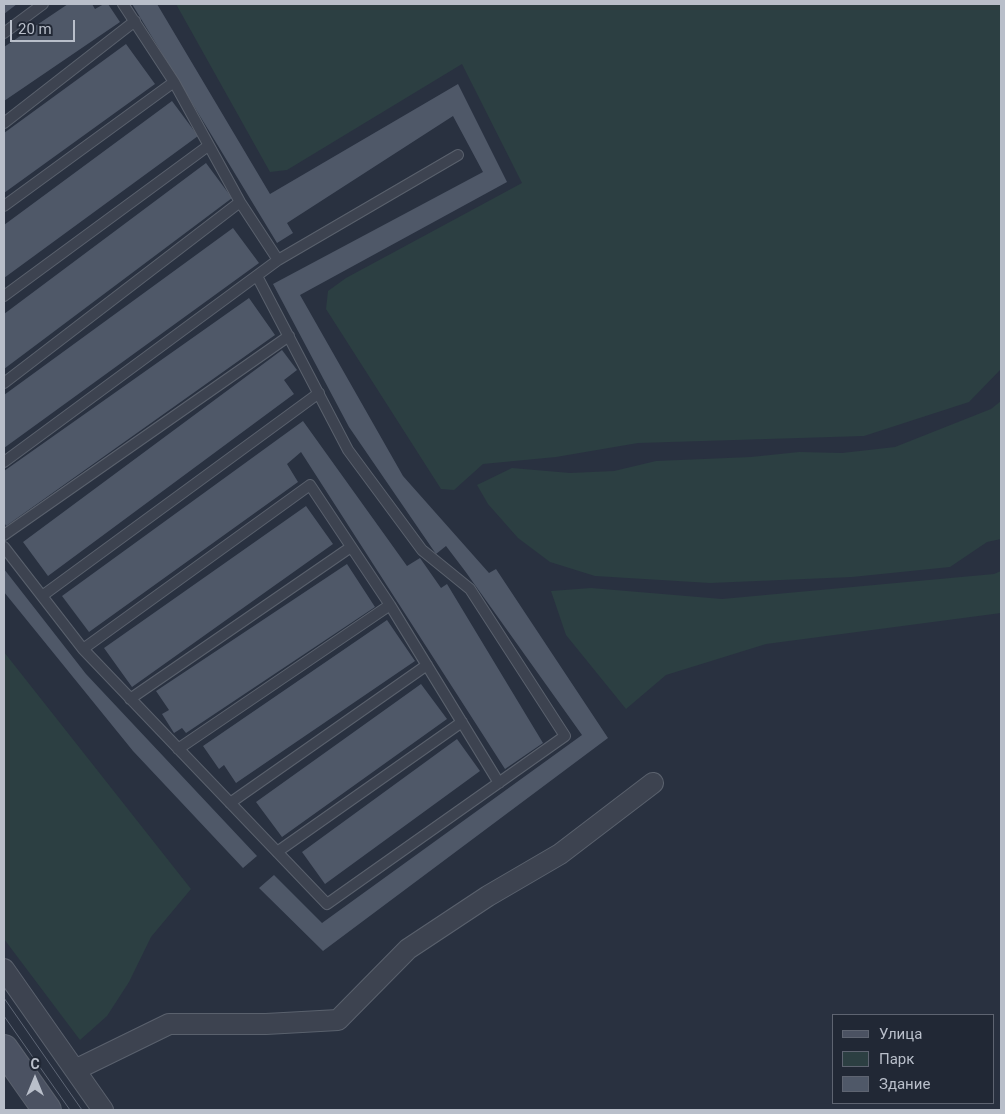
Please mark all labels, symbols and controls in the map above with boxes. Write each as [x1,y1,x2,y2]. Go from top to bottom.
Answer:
scale bar [12,10,78,42]
text: 20 m [18,20,52,38]
legend [832,1014,995,1104]
text: Улица [879,1025,922,1043]
text: Парк [879,1050,914,1068]
north arrow [10,1054,60,1104]
text: С [30,1056,40,1072]
text: Здание [879,1075,930,1093]

